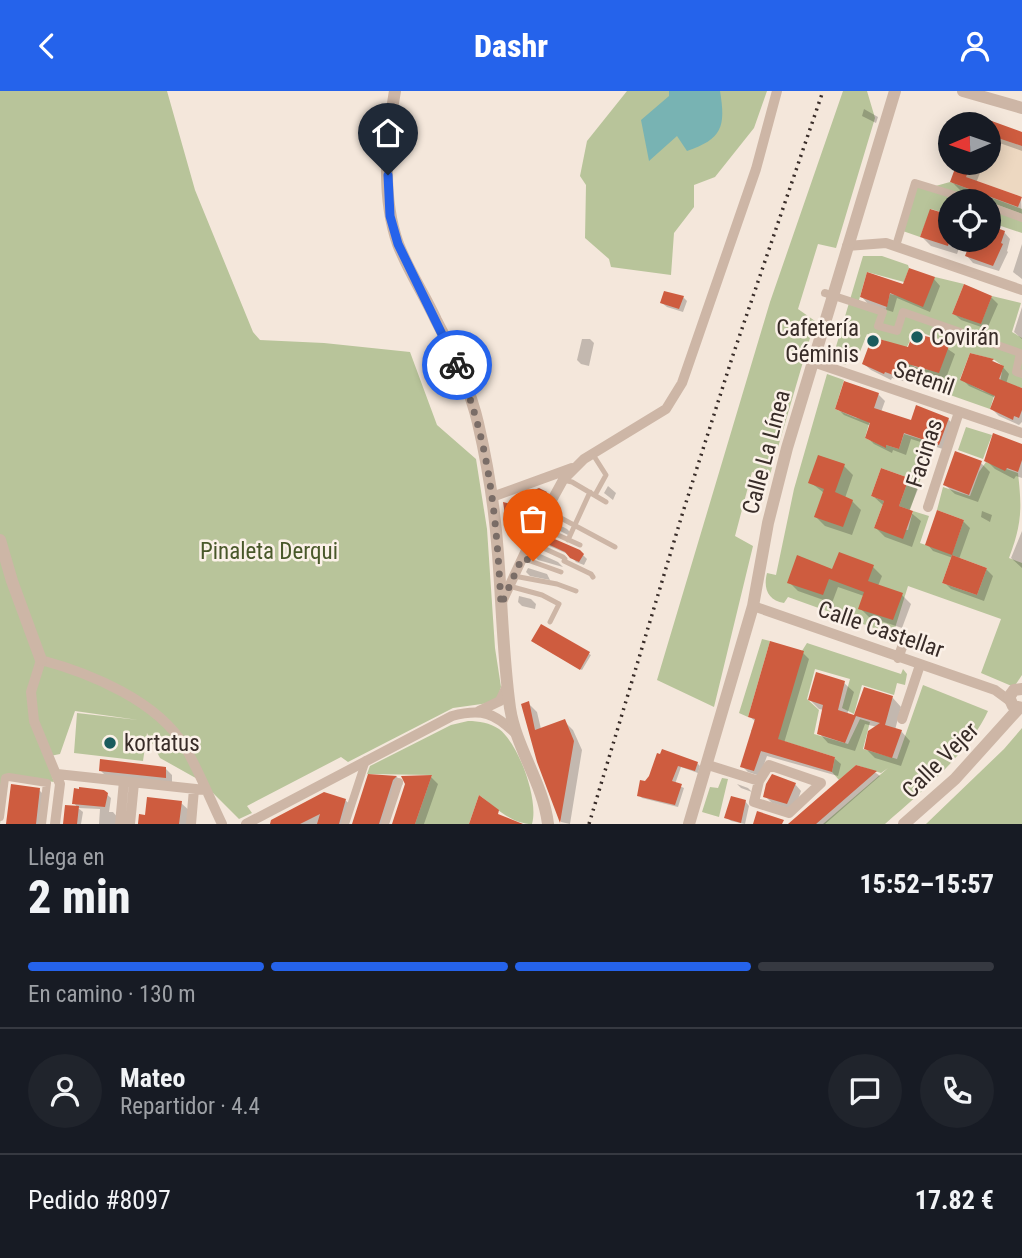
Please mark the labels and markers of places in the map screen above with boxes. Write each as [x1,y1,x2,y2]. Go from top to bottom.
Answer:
pin [358,103,418,175]
place label: Cafetería Géminis [776,315,859,368]
place label: Covirán [931,324,999,351]
marker: Covirán [909,329,925,345]
marker: Cafetería Géminis [865,333,881,349]
pin [503,489,563,561]
place label: kortatus [124,730,200,757]
marker: kortatus [102,735,118,751]

